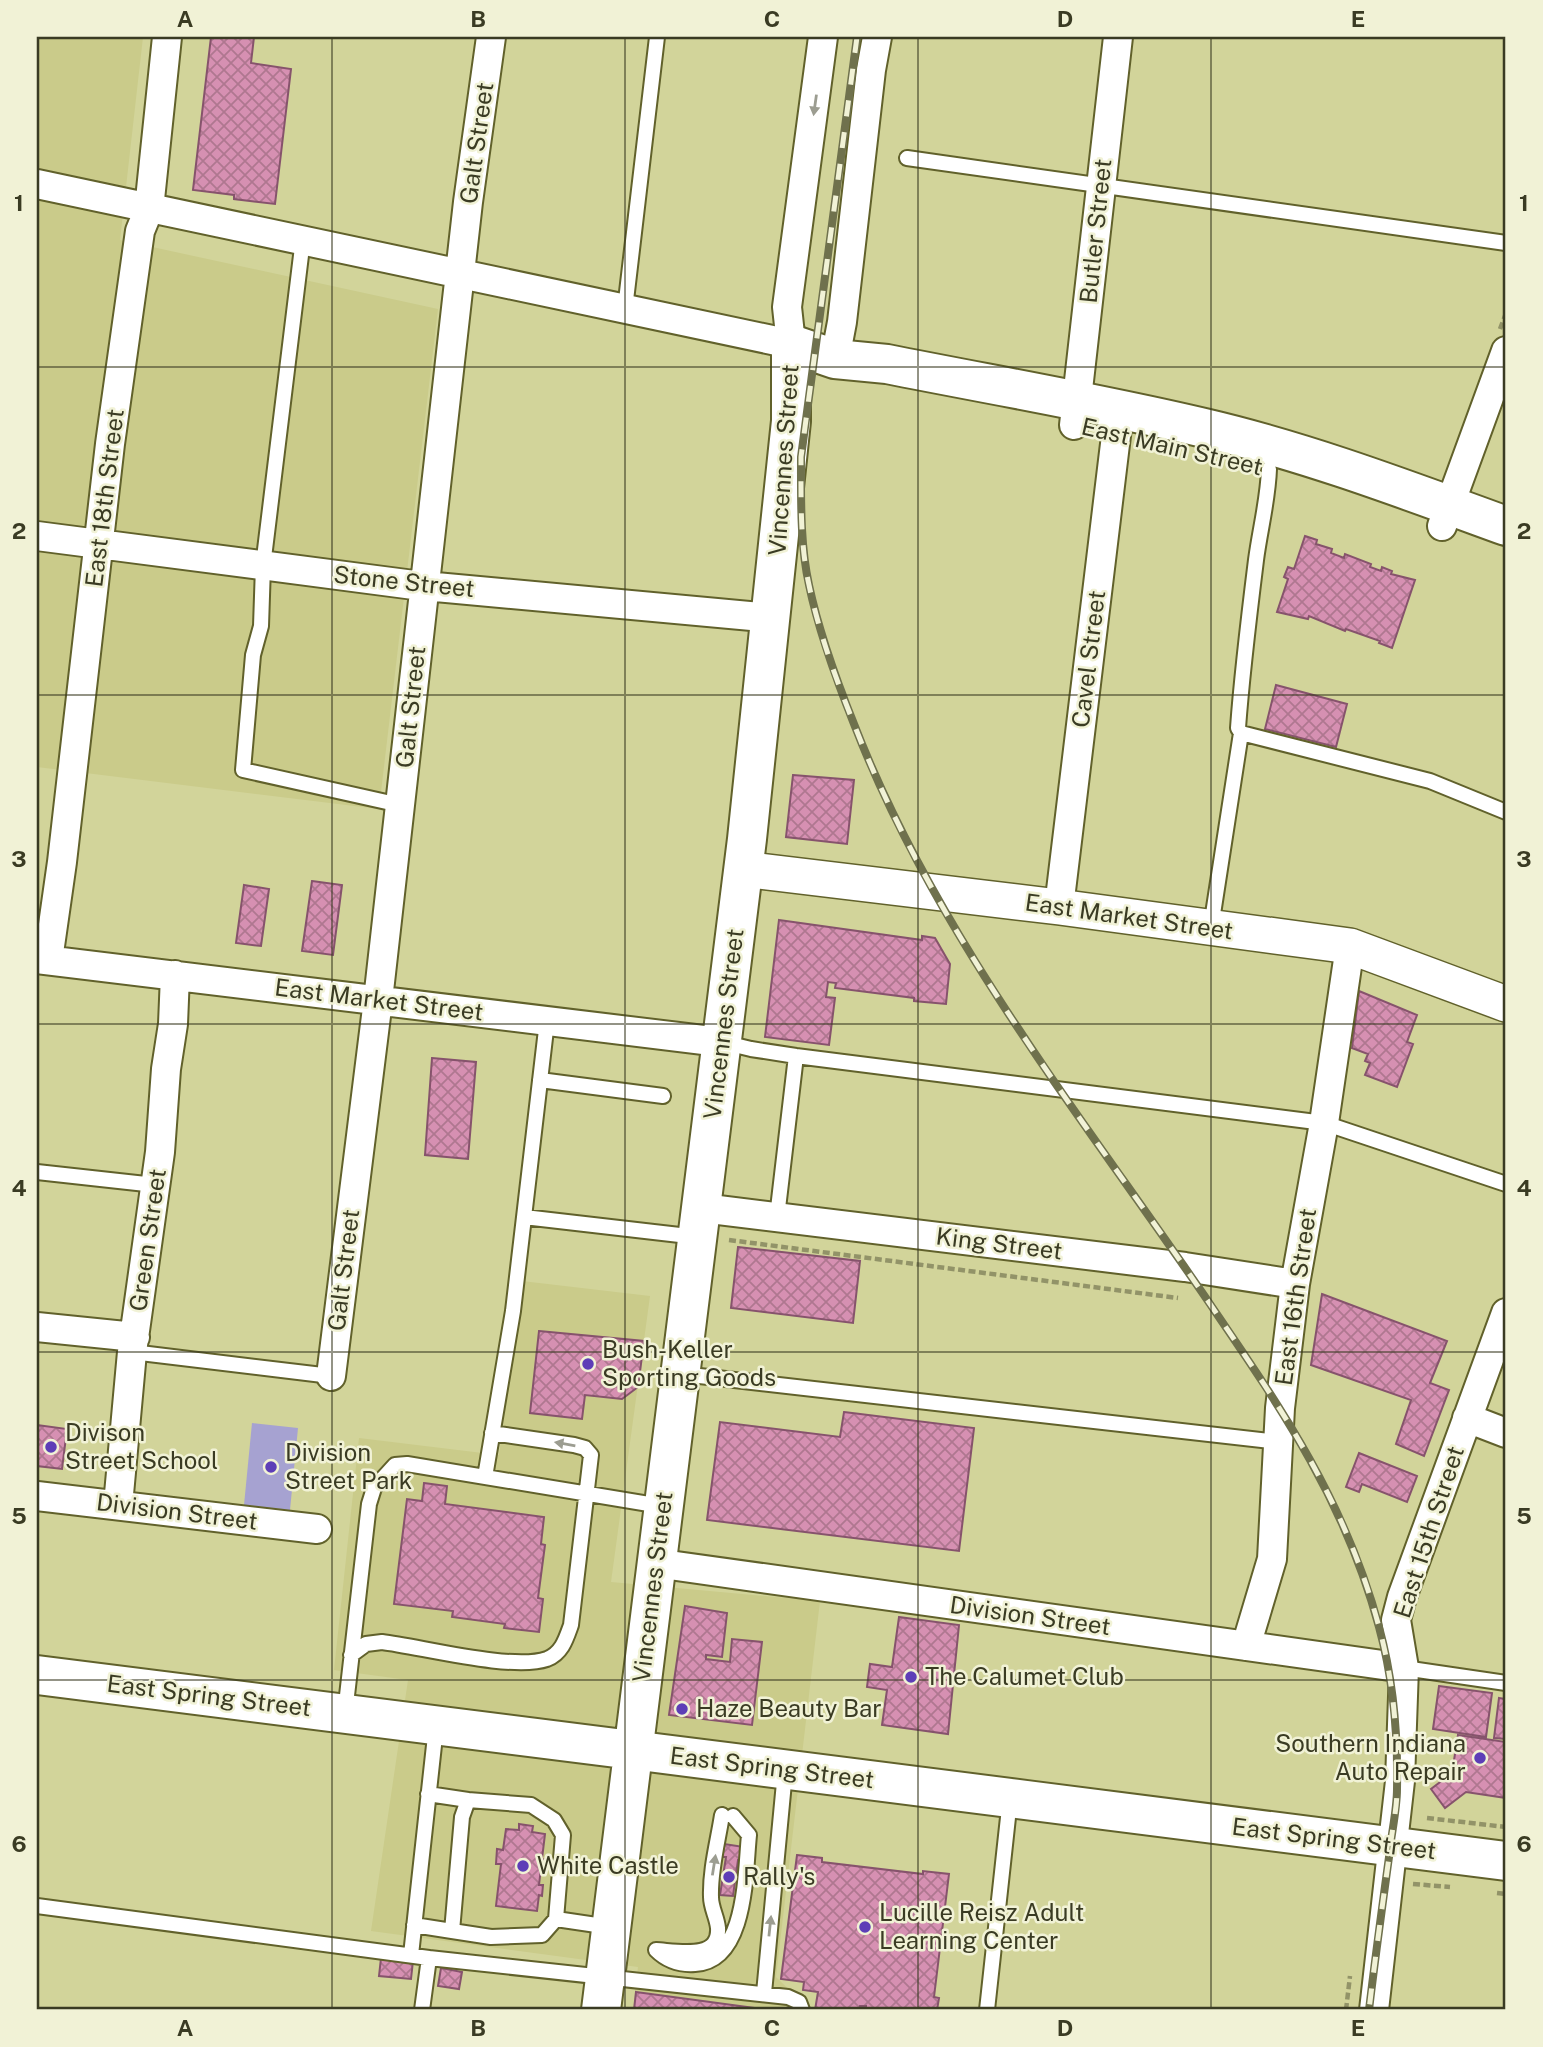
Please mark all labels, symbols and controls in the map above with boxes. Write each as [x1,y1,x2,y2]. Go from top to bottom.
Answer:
text: A [177,5,194,32]
text: B [470,5,486,32]
text: C [764,5,780,32]
text: D [1057,5,1073,32]
text: E [1351,5,1365,32]
street label: Galt Street [454,80,498,205]
one-way arrow [809,94,820,116]
street label: Butler Street [1074,157,1117,304]
text: 1 [14,189,24,216]
text: 1 [1519,189,1529,216]
street label: Vincennes Street [762,363,804,557]
street label: East 18th Street [79,407,129,589]
street label: East Main Street [1079,412,1266,481]
text: 2 [12,517,26,544]
text: 2 [1517,517,1531,544]
street label: Stone Street [332,560,476,602]
street label: Cavel Street [1066,589,1110,729]
street label: Galt Street [390,645,430,769]
text: 3 [11,845,27,872]
text: 3 [1516,845,1532,872]
street label: East Market Street [1023,888,1235,944]
street label: Vincennes Street [697,927,749,1121]
street label: East Market Street [273,972,485,1026]
street label: Green Street [123,1167,171,1313]
text: 4 [11,1174,27,1201]
text: 4 [1516,1174,1532,1201]
street label: East 16th Street [1269,1206,1321,1387]
street label: Galt Street [322,1207,364,1332]
street label: King Street [934,1221,1064,1265]
place label: Bush-Keller Sporting Goods [602,1335,776,1391]
marker: Bush-Keller Sporting Goods [580,1356,596,1372]
place label: Divison Street School [65,1418,218,1474]
place label: Division Street Park [285,1438,412,1494]
one-way arrow [554,1438,576,1449]
marker: Divison Street School [43,1439,59,1455]
street label: East 15th Street [1387,1442,1469,1621]
marker: Division Street Park [263,1459,279,1475]
street label: Division Street [95,1487,259,1535]
street label: Vincennes Street [626,1490,678,1684]
text: 5 [11,1502,27,1529]
text: 5 [1516,1502,1532,1529]
street label: Division Street [948,1590,1112,1640]
place label: The Calumet Club [925,1662,1124,1690]
street label: East Spring Street [105,1669,313,1721]
marker: The Calumet Club [903,1669,919,1685]
place label: Haze Beauty Bar [696,1694,882,1722]
marker: Haze Beauty Bar [674,1701,690,1717]
place label: Southern Indiana Auto Repair [1275,1729,1466,1785]
street label: East Spring Street [668,1741,876,1793]
marker: Southern Indiana Auto Repair [1472,1750,1488,1766]
street label: East Spring Street [1230,1812,1438,1864]
text: 6 [11,1830,27,1857]
text: 6 [1516,1830,1532,1857]
place label: White Castle [537,1851,679,1879]
one-way arrow [709,1853,720,1875]
marker: White Castle [515,1858,531,1874]
place label: Rally's [743,1862,815,1890]
marker: Rally's [721,1869,737,1885]
place label: Lucille Reisz Adult Learning Center [879,1898,1084,1954]
one-way arrow [765,1914,776,1936]
marker: Lucille Reisz Adult Learning Center [857,1919,873,1935]
text: A [177,2014,194,2041]
text: B [470,2014,486,2041]
text: C [764,2014,780,2041]
text: D [1057,2014,1073,2041]
text: E [1351,2014,1365,2041]

